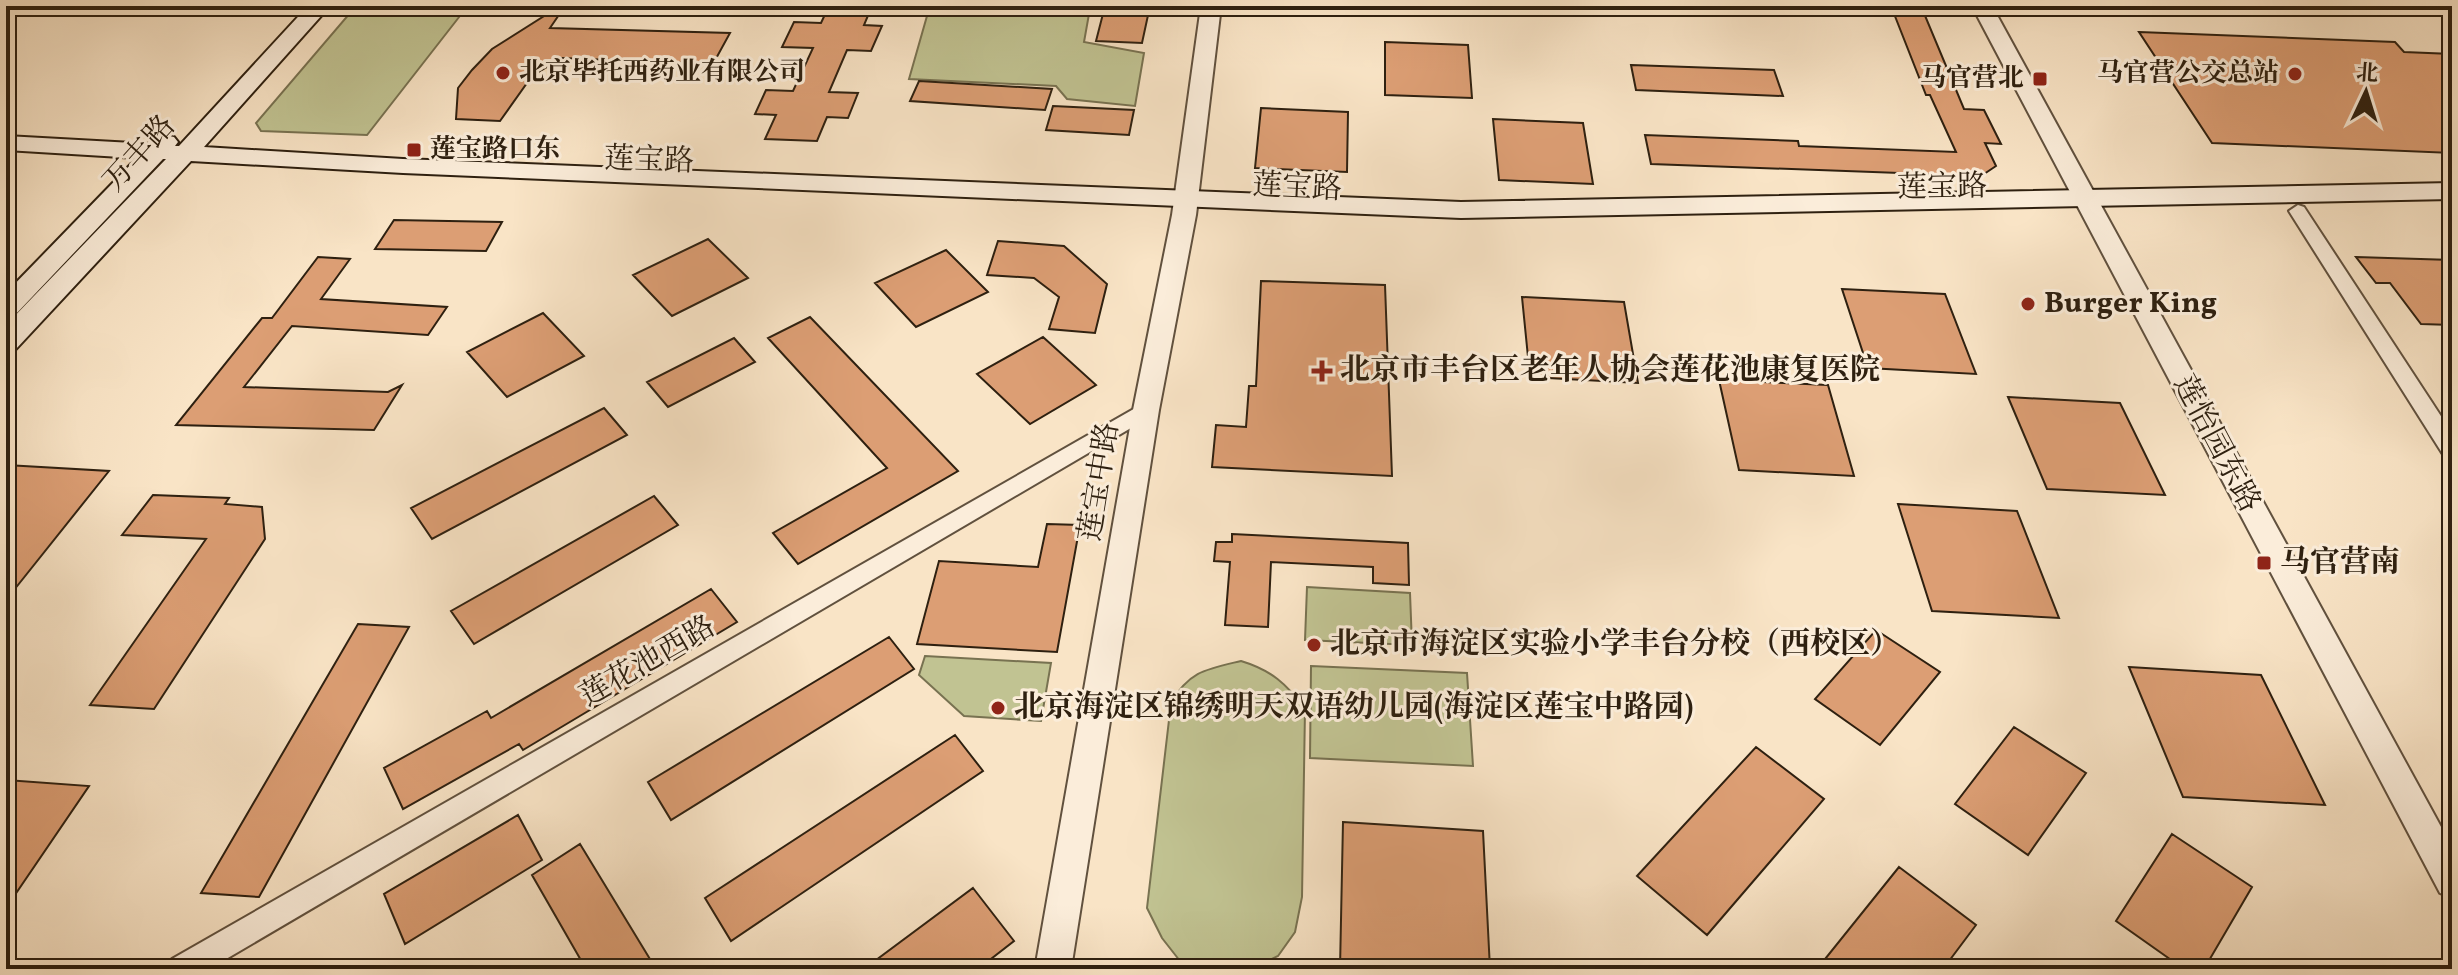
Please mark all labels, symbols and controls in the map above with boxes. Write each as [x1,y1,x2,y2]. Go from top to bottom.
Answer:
north arrow [2326,52,2406,132]
place label: 北京毕托西药业有限公司 [519,55,805,91]
place label: 马官营公交总站 [2097,56,2279,92]
text: 北 [2355,58,2379,91]
place label: 马官营北 [1920,61,2024,97]
marker: 北京毕托西药业有限公司 [494,64,512,82]
marker: 马官营公交总站 [2286,65,2304,83]
marker: 马官营北 [2031,70,2049,88]
street label: 万丰路 [94,107,186,201]
place label: 莲宝路口东 [430,132,560,168]
street label: 莲宝路 [603,138,695,184]
marker: 莲宝路口东 [405,141,423,159]
street label: 莲宝路 [1251,165,1343,211]
street label: 莲宝路 [1897,166,1987,210]
place label: Burger King [2044,283,2217,325]
marker: Burger King [2019,295,2037,313]
place label: 北京市丰台区老年人协会莲花池康复医院 [1340,350,1880,392]
marker: 北京市丰台区老年人协会莲花池康复医院 [1311,360,1333,382]
street label: 莲怡园东路 [2162,368,2270,520]
street label: 莲宝中路 [1070,419,1130,545]
place label: 马官营南 [2280,542,2400,584]
marker: 马官营南 [2255,554,2273,572]
street label: 莲花池西路 [573,606,723,718]
place label: 北京市海淀区实验小学丰台分校（西校区） [1330,624,1900,666]
marker: 北京市海淀区实验小学丰台分校（西校区） [1305,636,1323,654]
place label: 北京海淀区锦绣明天双语幼儿园(海淀区莲宝中路园) [1014,687,1693,729]
marker: 北京海淀区锦绣明天双语幼儿园(海淀区莲宝中路园) [989,699,1007,717]

